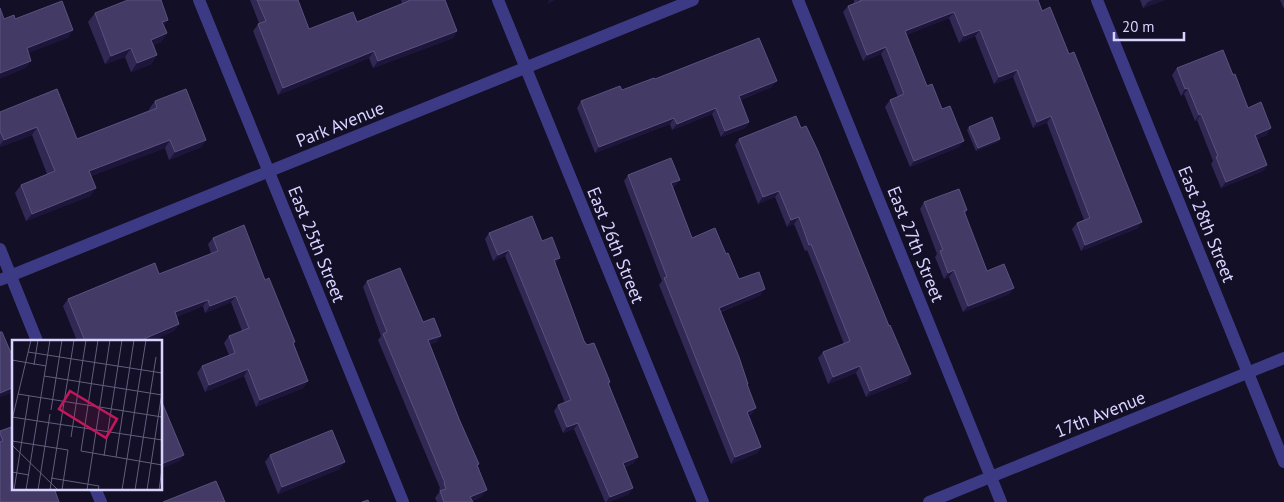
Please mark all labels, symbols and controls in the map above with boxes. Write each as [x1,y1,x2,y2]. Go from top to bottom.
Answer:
scale bar [1114,10,1184,42]
text: 20 m [1122,17,1155,36]
street label: Park Avenue [293,96,387,152]
street label: East 28th Street [1173,162,1241,286]
street label: East 25th Street [283,182,351,306]
street label: East 26th Street [582,183,650,307]
street label: East 27th Street [882,183,950,305]
inset map [12,340,162,490]
street label: 17th Avenue [1051,385,1149,443]

